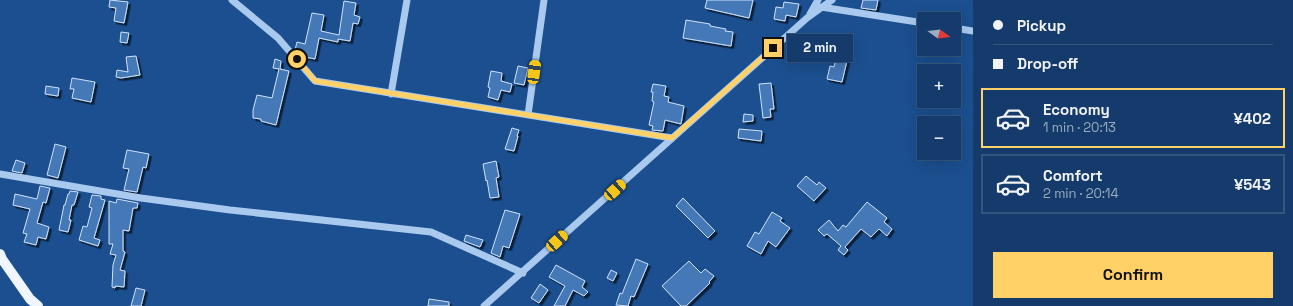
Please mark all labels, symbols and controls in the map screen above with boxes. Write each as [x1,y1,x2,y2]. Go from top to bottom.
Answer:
north arrow [917,12,961,56]
map controls [917,12,961,160]
text: Pickup [1017,16,1066,35]
callout: 2 min [787,34,853,62]
route end [764,39,782,57]
text: 2 min [803,39,837,56]
route start [288,50,306,68]
text: Drop-off [1017,54,1078,73]
car [526,59,542,85]
button: + [917,64,961,108]
icon: car [995,100,1031,136]
text: Economy [1043,100,1110,119]
text: ¥402 [1234,109,1271,128]
button: − [917,116,961,160]
text: 1 min · 20:13 [1043,119,1116,136]
icon: car [995,166,1031,202]
text: Comfort [1043,166,1103,185]
text: ¥543 [1234,175,1271,194]
car [602,178,628,202]
text: 2 min · 20:14 [1043,185,1119,202]
car [544,229,570,253]
button: Confirm [993,252,1273,298]

